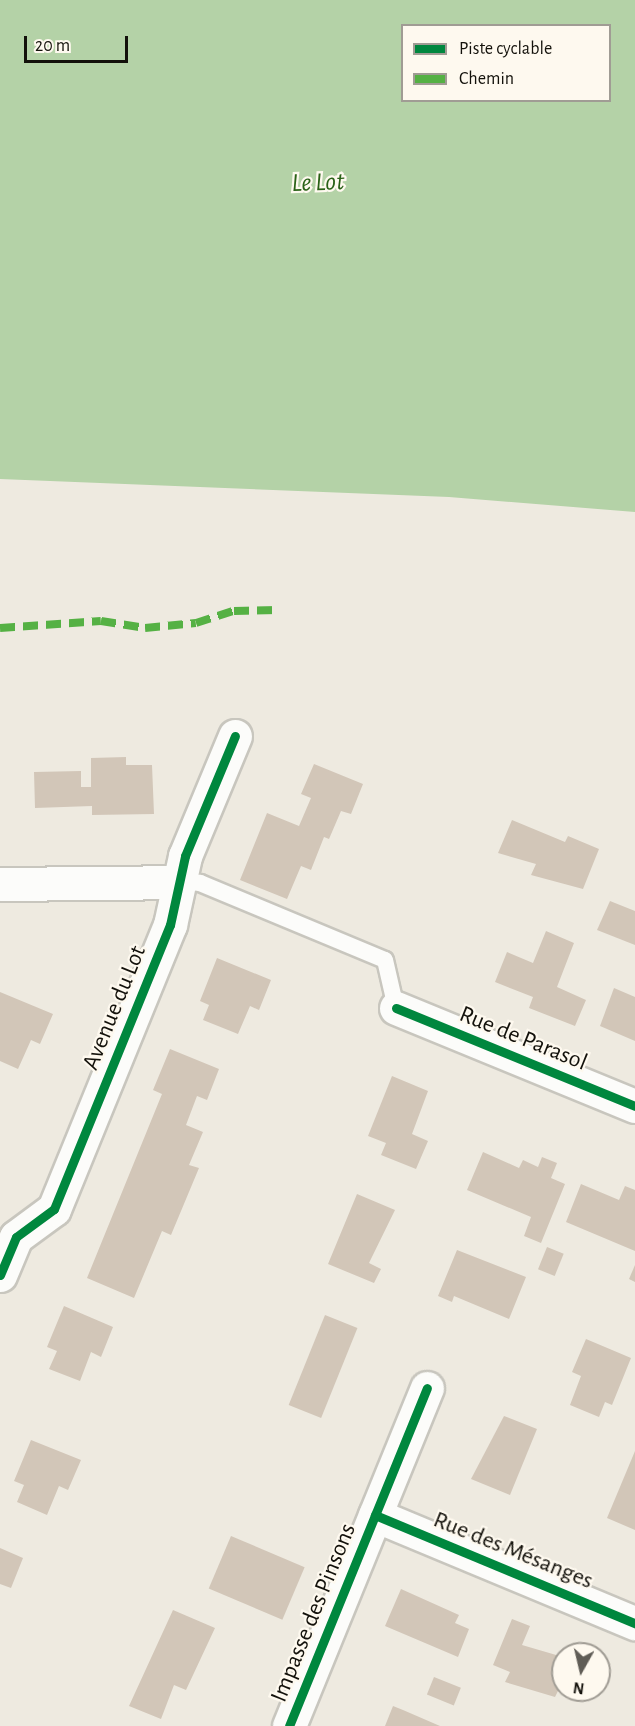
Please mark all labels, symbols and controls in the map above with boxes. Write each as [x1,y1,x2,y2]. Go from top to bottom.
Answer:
scale bar [27,24,130,62]
legend [401,24,611,102]
text: 20 m [35,37,70,55]
text: Piste cyclable [459,40,552,58]
text: Chemin [459,70,514,88]
water label: Le Lot [291,166,345,200]
street label: Avenue du Lot [77,942,153,1074]
street label: Rue de Parasol [455,1000,591,1078]
street label: Rue des Mésanges [429,1506,597,1596]
street label: Impasse des Pinsons [265,1519,363,1707]
north arrow [551,1642,611,1702]
text: N [572,1679,585,1697]

